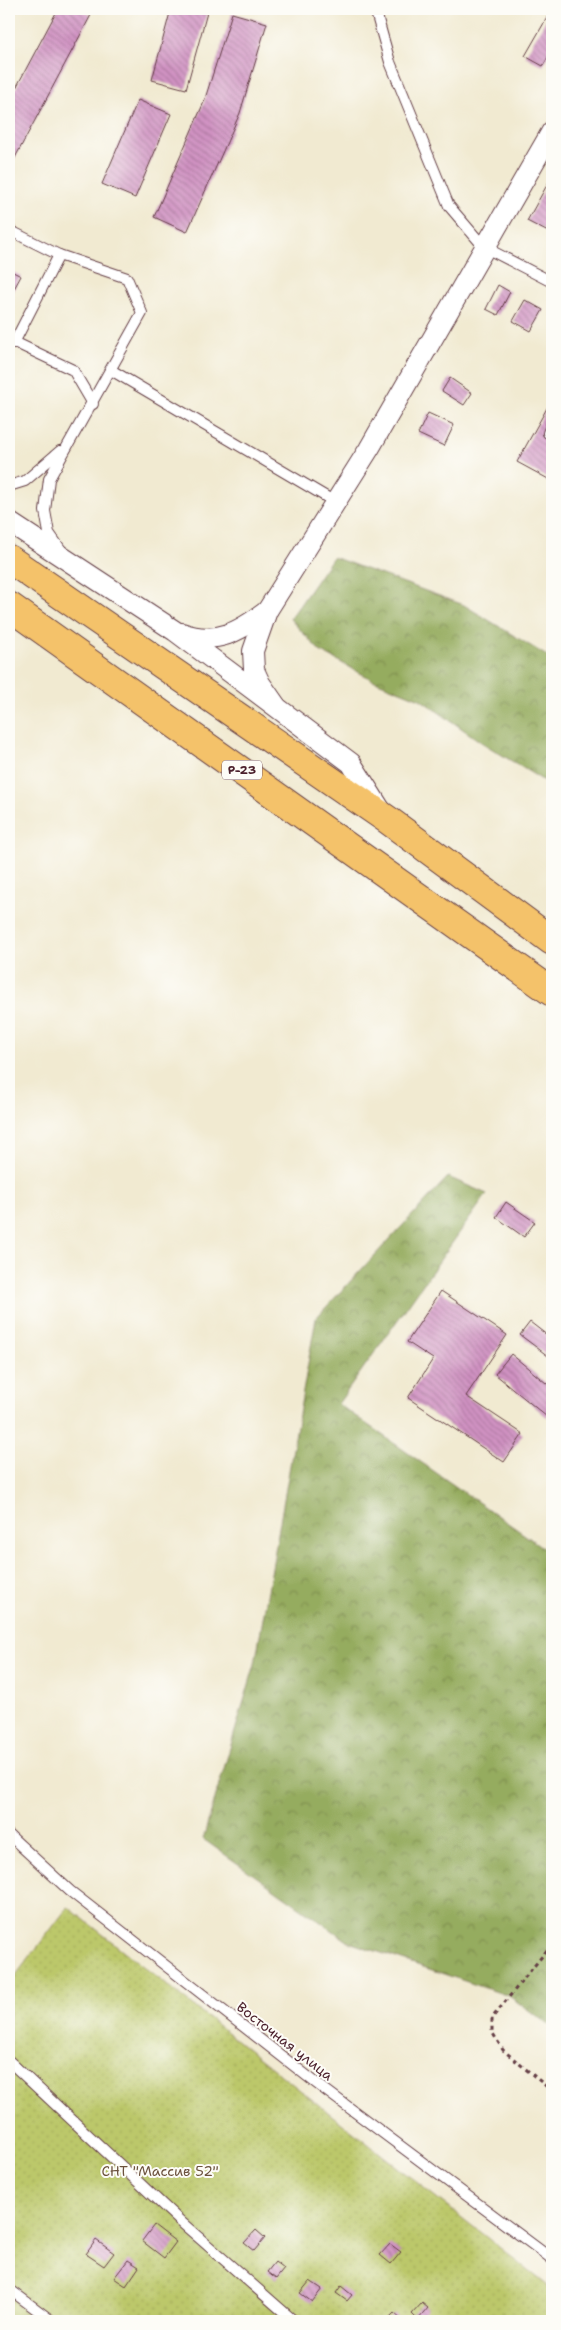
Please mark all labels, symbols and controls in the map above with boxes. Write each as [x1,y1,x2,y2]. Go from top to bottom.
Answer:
road number: Р-23 [222,760,262,780]
street label: Восточная улица [233,1998,337,2084]
park label: СНТ "Массив 52" [101,2162,219,2180]

